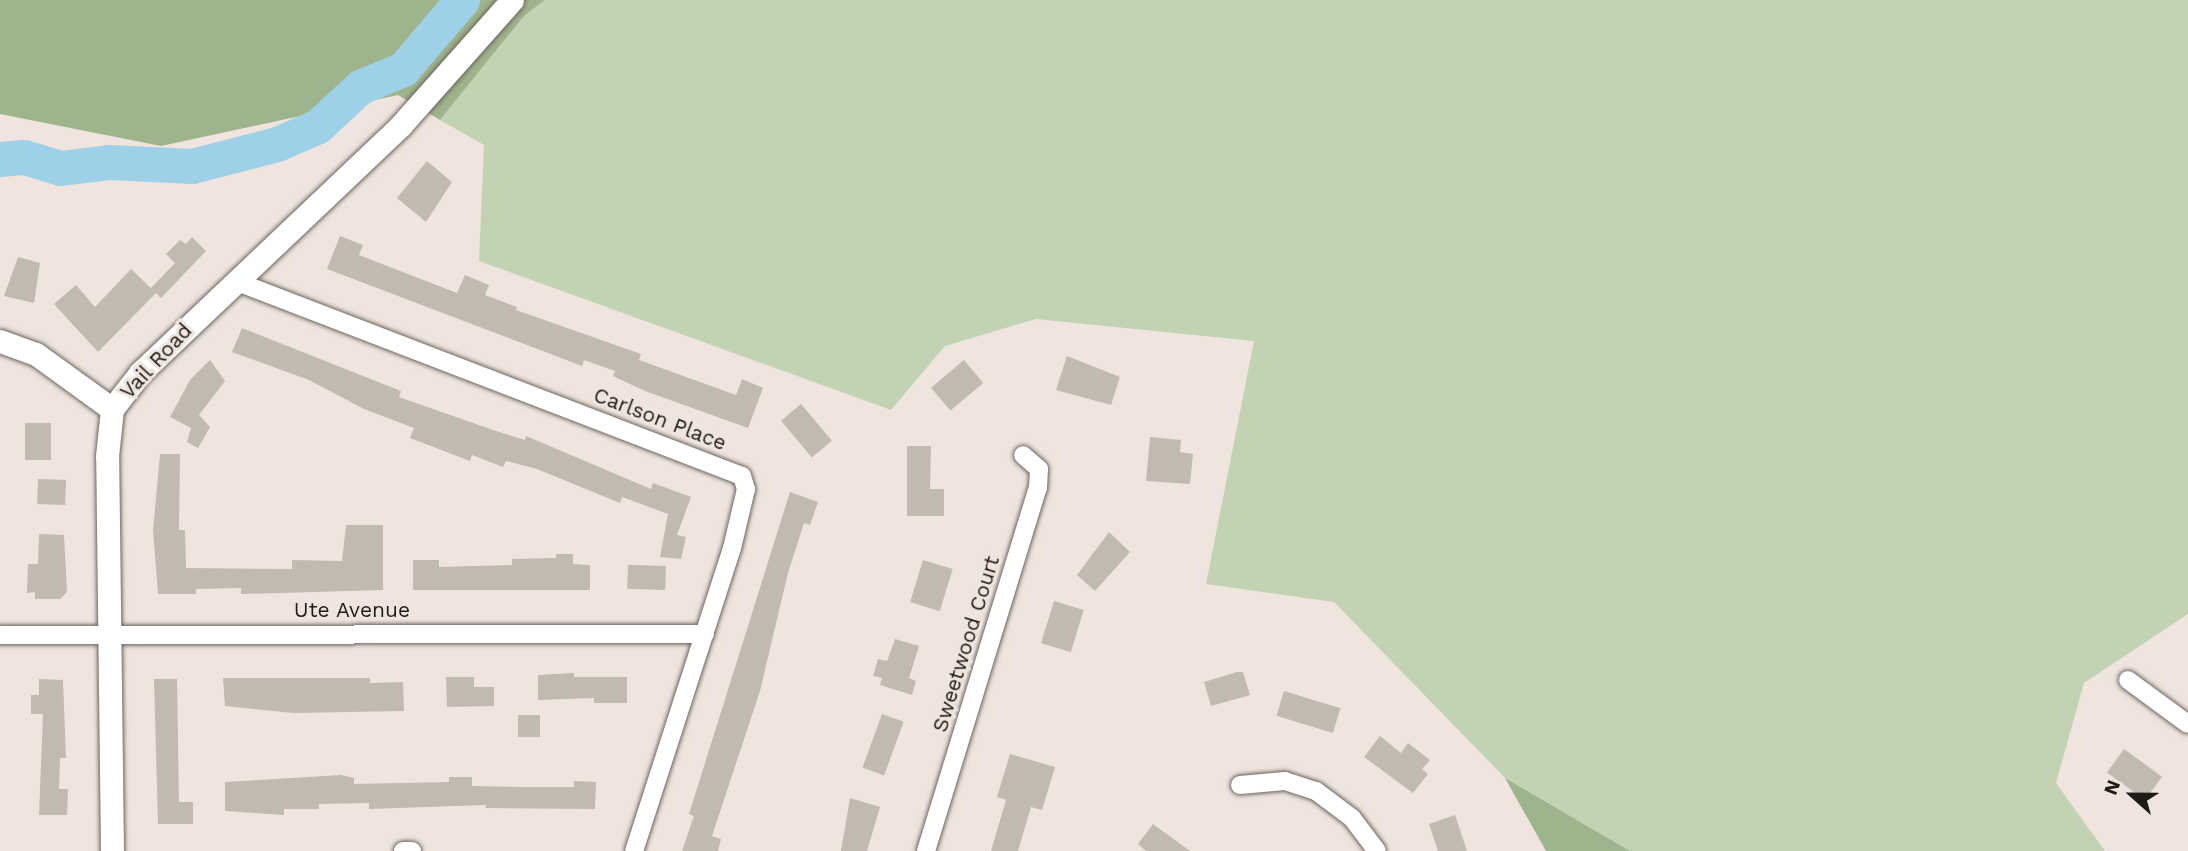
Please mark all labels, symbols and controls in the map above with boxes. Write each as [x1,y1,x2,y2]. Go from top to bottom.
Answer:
street label: Vail Road [115,318,197,404]
street label: Carlson Place [590,382,730,456]
street label: Sweetwood Court [927,553,1005,735]
street label: Ute Avenue [293,597,411,623]
north arrow [2097,760,2167,830]
text: N [2099,777,2125,798]

